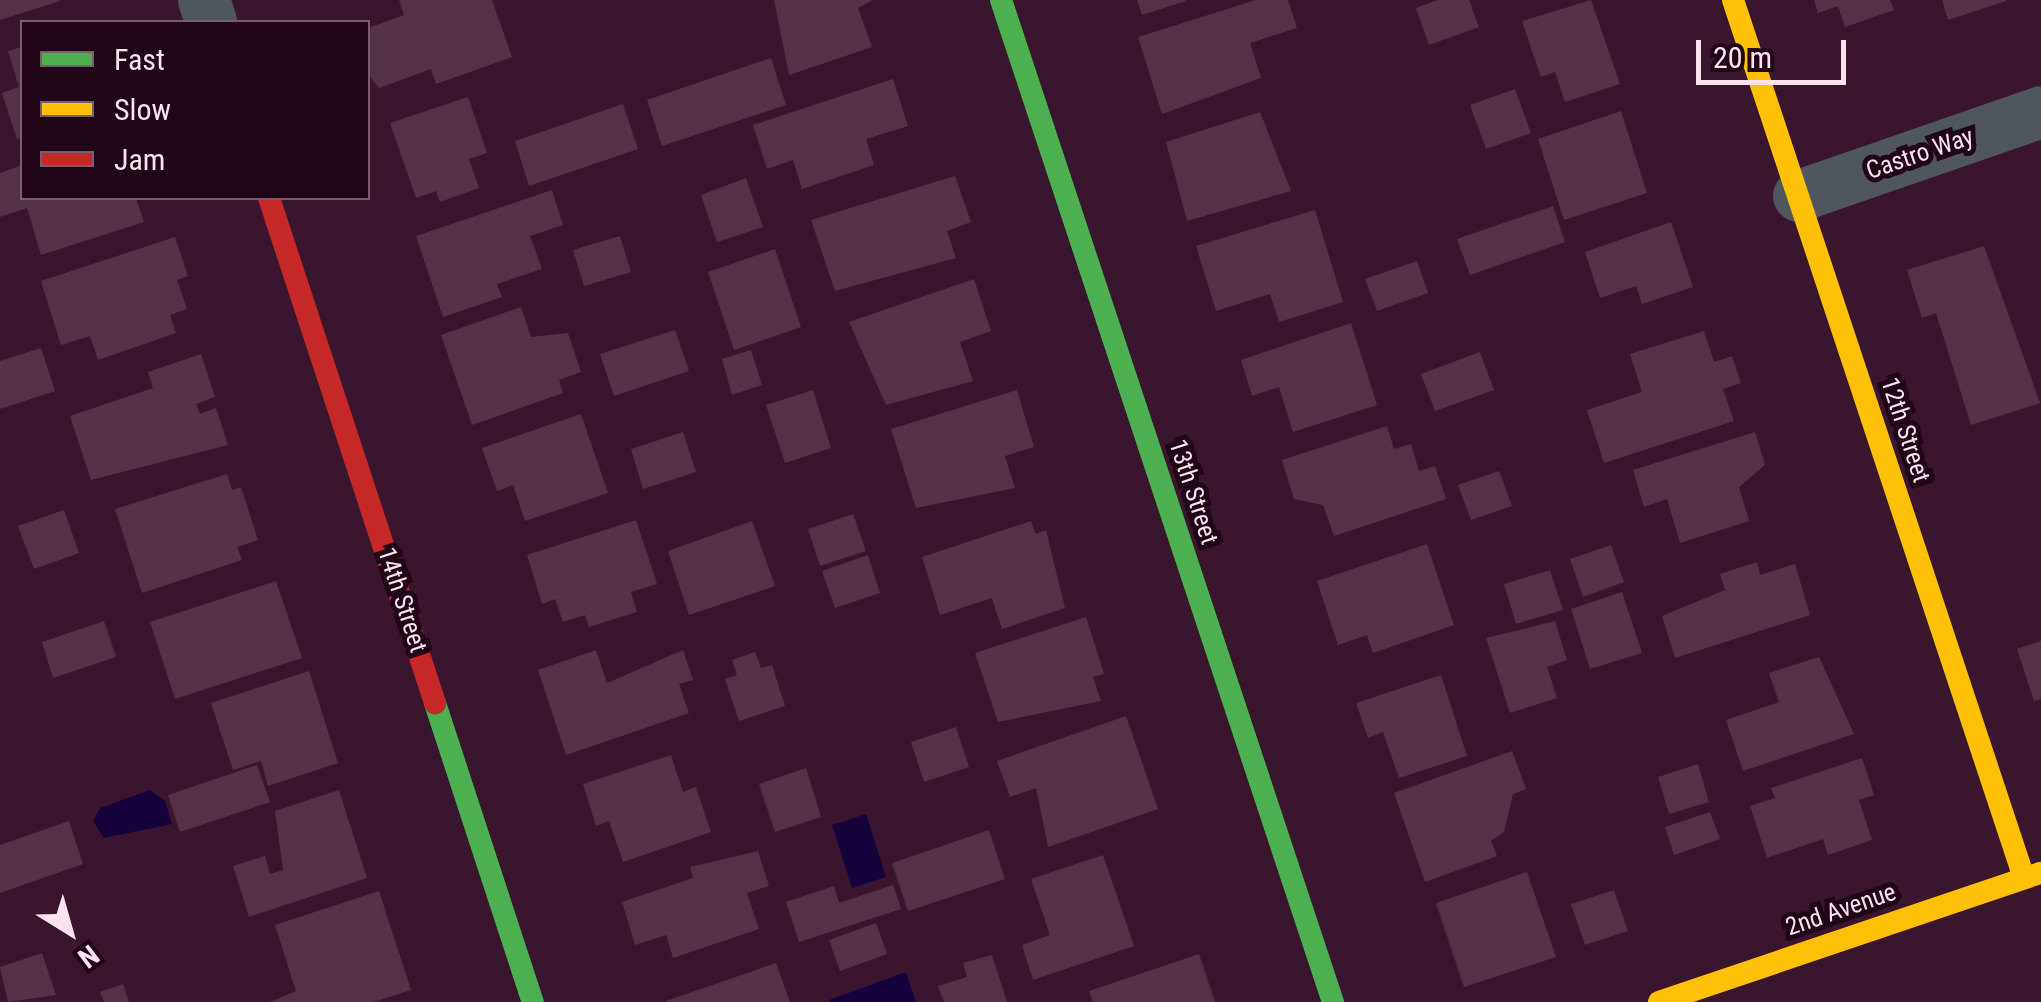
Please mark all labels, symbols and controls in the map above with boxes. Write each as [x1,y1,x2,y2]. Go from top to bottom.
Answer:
legend [20,20,370,200]
scale bar [1701,20,1851,82]
text: 20 m [1713,40,1772,75]
text: Fast [114,42,165,77]
text: Slow [114,92,171,127]
street label: Castro Way [1862,122,1978,186]
text: Jam [114,142,165,177]
street label: 12th Street [1874,374,1936,486]
street label: 13th Street [1162,436,1224,548]
street label: 14th Street [371,544,433,656]
street label: 2nd Avenue [1782,877,1900,943]
north arrow [20,882,120,982]
text: N [72,938,105,975]

